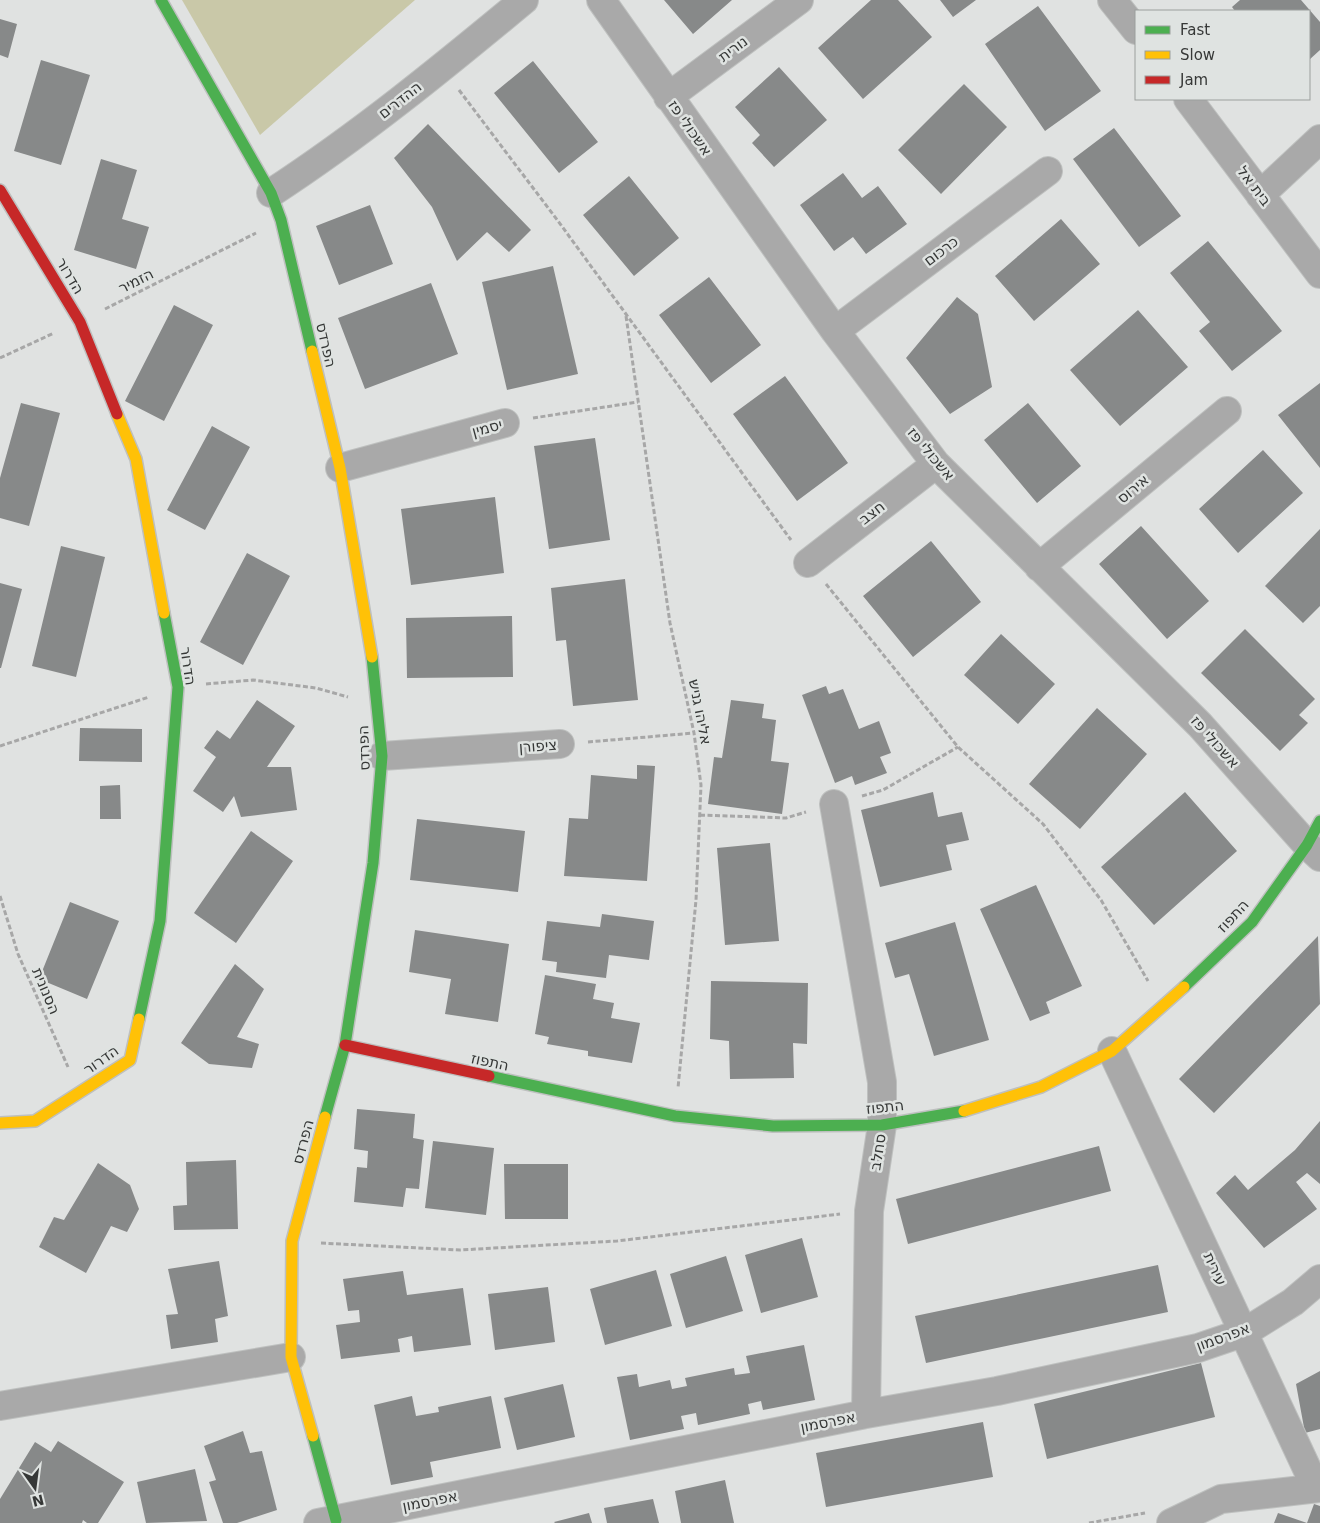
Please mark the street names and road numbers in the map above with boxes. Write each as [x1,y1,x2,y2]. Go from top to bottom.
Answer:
street label: נורית [715,32,751,66]
street label: ההדרים [375,78,425,122]
street label: אשכולי פז [664,97,716,159]
street label: בית אל [1233,163,1275,210]
street label: כרכום [920,232,962,270]
street label: הדרור [52,255,88,297]
street label: הזמיר [115,265,157,297]
street label: הפרדס [312,321,340,369]
street label: יסמין [470,415,504,441]
street label: אשכולי פז [904,424,958,484]
street label: אירוס [1114,471,1152,507]
street label: חצב [856,497,888,529]
street label: הדרור [176,645,200,687]
street label: אליהו גניש [685,678,715,746]
street label: אשכולי פז [1187,712,1243,772]
street label: הפרדס [354,725,374,771]
street label: ציפורן [518,736,558,756]
street label: התפוז [1213,896,1253,936]
street label: הסנונית [28,965,64,1017]
street label: הדרור [80,1041,122,1079]
street label: התפוז [469,1049,511,1075]
street label: התפוז [865,1096,905,1118]
street label: הפרדס [288,1118,318,1166]
street label: סחלב [866,1132,890,1172]
street label: עירית [1200,1250,1230,1288]
street label: אפרסמון [1194,1319,1252,1355]
street label: אפרסמון [799,1408,857,1436]
street label: אפרסמון [401,1487,459,1515]

